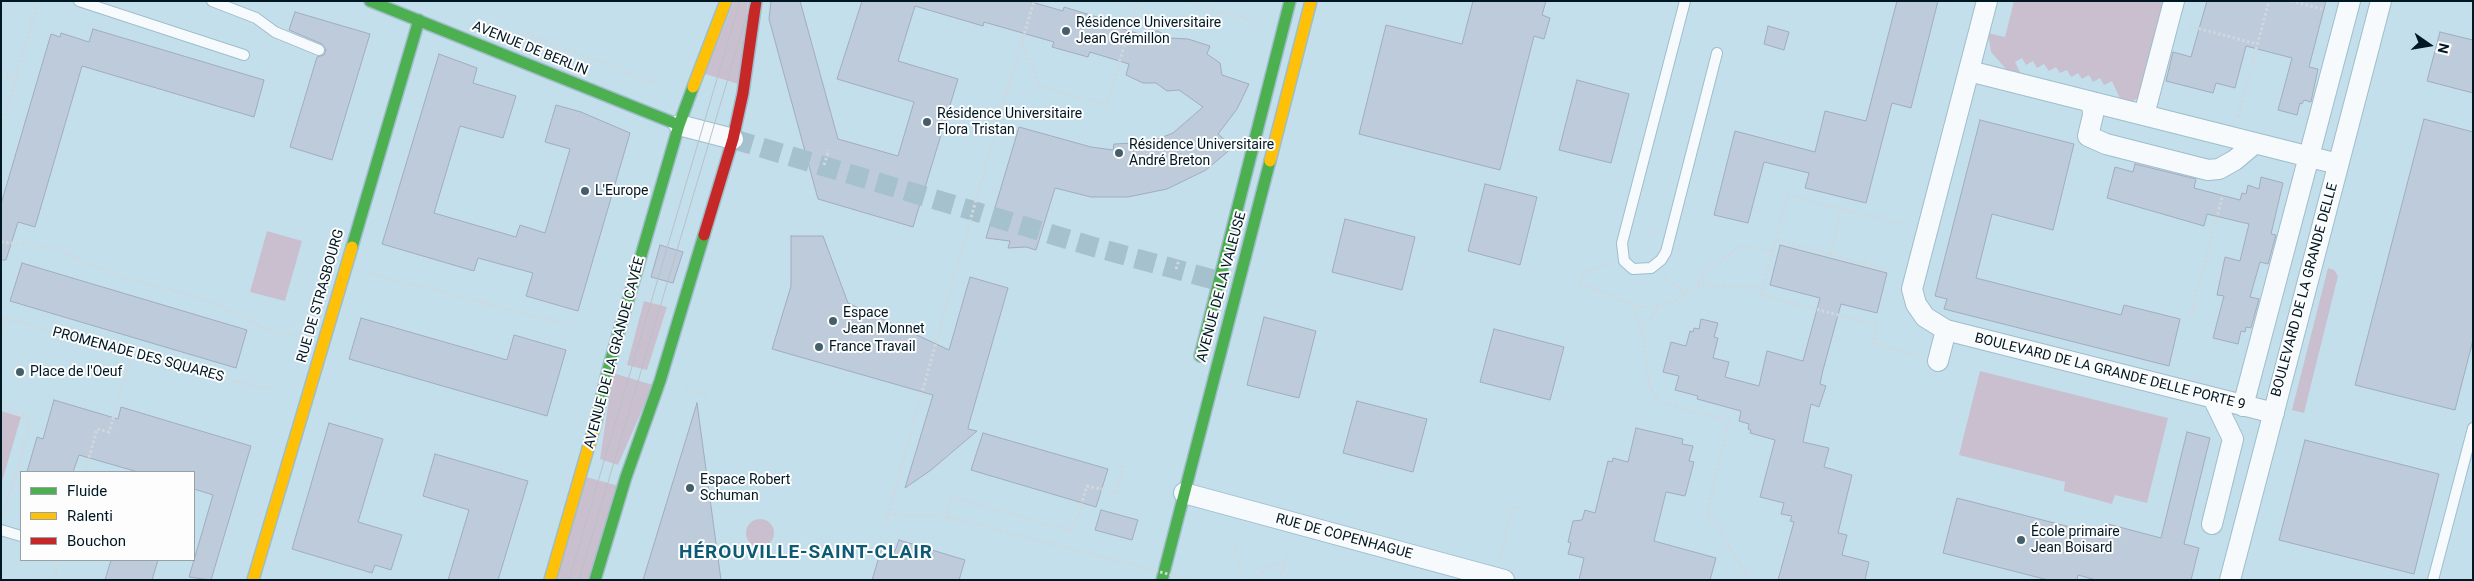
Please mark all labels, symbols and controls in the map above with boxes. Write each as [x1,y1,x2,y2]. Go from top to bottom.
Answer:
place label: Résidence Universitaire Jean Grémillon [1076,15,1221,48]
street label: AVENUE DE BERLIN [470,18,590,80]
north arrow [2404,20,2454,70]
marker: Résidence Universitaire Jean Grémillon [1060,25,1072,37]
text: N [2435,42,2453,55]
place label: Résidence Universitaire Flora Tristan [937,106,1082,138]
marker: Résidence Universitaire Flora Tristan [921,116,933,128]
place label: Résidence Universitaire André Breton [1129,137,1274,170]
marker: Résidence Universitaire André Breton [1113,147,1125,159]
street label: BOULEVARD DE LA GRANDE DELLE [2268,181,2342,399]
place label: L'Europe [595,183,648,199]
marker: L'Europe [579,185,591,197]
street label: AVENUE DE LA VALEUSE [1194,210,1250,364]
street label: RUE DE STRASBOURG [294,227,348,365]
street label: AVENUE DE LA GRANDE CAVÉE [581,256,649,450]
place label: Espace Jean Monnet [843,305,925,338]
marker: Espace Jean Monnet [827,315,839,327]
street label: PROMENADE DES SQUARES [50,324,226,386]
street label: BOULEVARD DE LA GRANDE DELLE PORTE 9 [1973,330,2247,414]
place label: France Travail [829,339,916,355]
marker: France Travail [813,341,825,353]
place label: Place de l'Oeuf [30,364,122,380]
marker: Place de l'Oeuf [14,366,26,378]
legend [20,471,195,561]
place label: Espace Robert Schuman [700,472,790,504]
text: Fluide [67,482,107,500]
marker: Espace Robert Schuman [684,482,696,494]
text: Ralenti [67,507,113,525]
street label: RUE DE COPENHAGUE [1274,511,1414,563]
place label: École primaire Jean Boisard [2031,524,2120,556]
text: Bouchon [67,532,126,550]
marker: École primaire Jean Boisard [2015,534,2027,546]
district label: HÉROUVILLE-SAINT-CLAIR [676,542,936,564]

